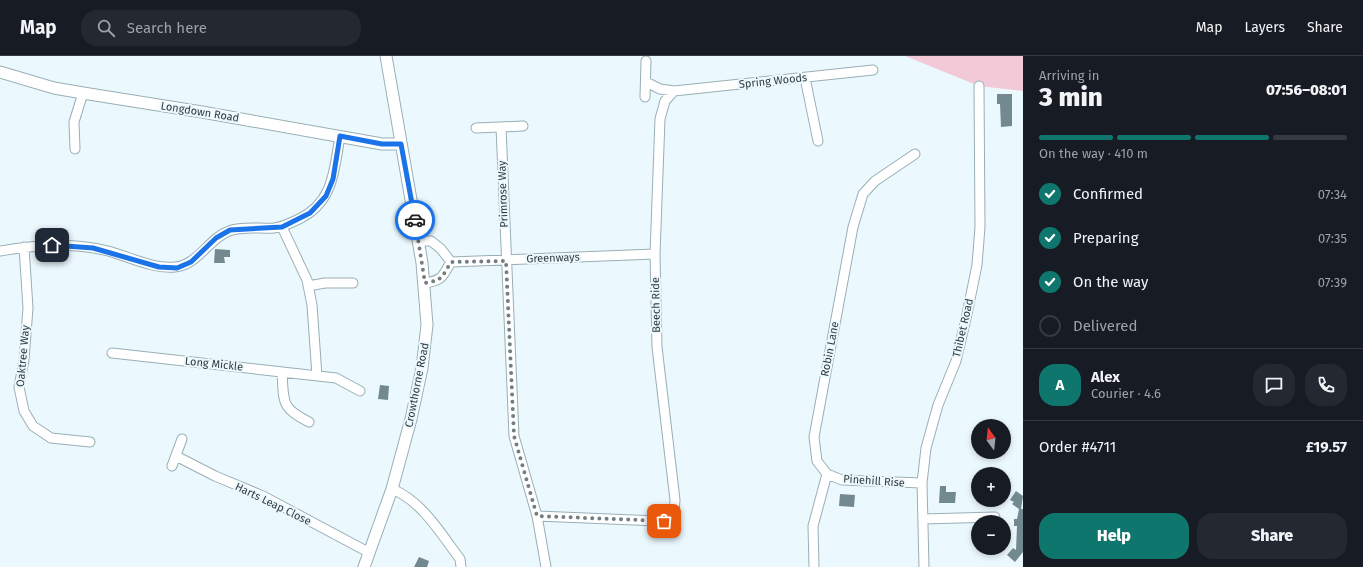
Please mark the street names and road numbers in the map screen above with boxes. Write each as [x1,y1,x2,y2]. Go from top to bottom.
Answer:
street label: Spring Woods [738,71,808,91]
street label: Longdown Road [160,99,240,125]
street label: Primrose Way [495,160,511,228]
street label: Greenways [526,251,580,265]
street label: Beech Ride [649,277,663,333]
street label: Thibet Road [950,297,976,359]
street label: Robin Lane [818,320,842,378]
street label: Oaktree Way [14,324,32,387]
street label: Crowthorne Road [402,342,432,428]
street label: Long Mickle [184,354,244,374]
street label: Pinehill Rise [843,472,905,490]
street label: Harts Leap Close [233,480,313,528]

